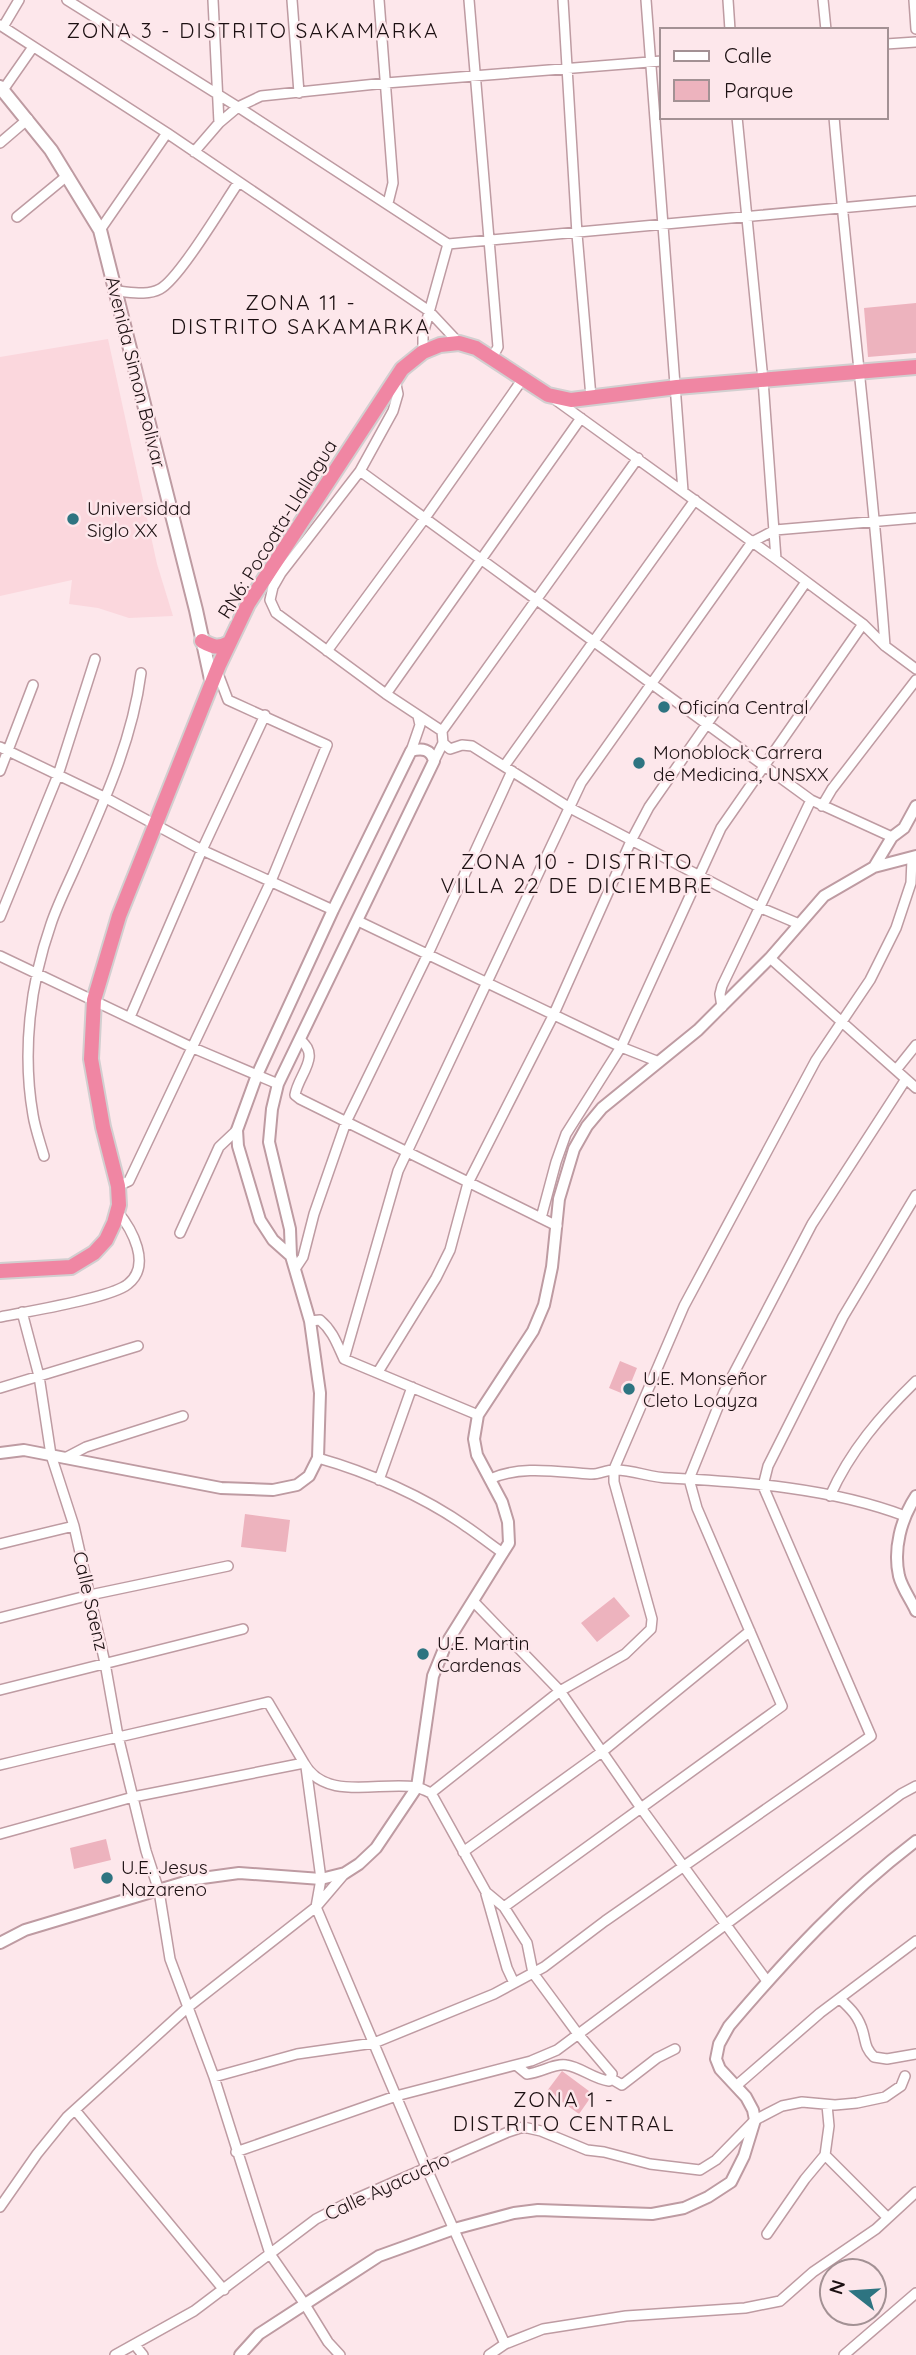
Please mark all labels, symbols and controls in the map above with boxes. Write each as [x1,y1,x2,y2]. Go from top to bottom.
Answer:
district label: ZONA 3 - DISTRITO SAKAMARKA [67,17,439,43]
legend [660,28,888,119]
text: Calle [724,42,772,68]
text: Parque [724,77,793,103]
street label: Avenida Simon Bolivar [101,274,172,471]
district label: ZONA 11 - DISTRITO SAKAMARKA [171,289,431,339]
street label: RN6: Pocoata-Llallagua [212,435,342,623]
place label: Universidad Siglo XX [87,496,191,542]
marker: Universidad Siglo XX [65,511,81,527]
place label: Oficina Central [678,695,809,719]
marker: Oficina Central [656,699,672,715]
place label: Monoblock Carrera de Medicina, UNSXX [653,740,829,786]
marker: Monoblock Carrera de Medicina, UNSXX [631,755,647,771]
district label: ZONA 10 - DISTRITO VILLA 22 DE DICIEMBRE [441,848,713,898]
place label: U.E. Monseñor Cleto Loayza [643,1366,768,1412]
marker: U.E. Monseñor Cleto Loayza [621,1381,637,1397]
street label: Calle Saenz [68,1549,114,1653]
place label: U.E. Martin Cardenas [437,1631,529,1677]
marker: U.E. Martin Cardenas [415,1646,431,1662]
place label: U.E. Jesus Nazareno [121,1855,208,1901]
marker: U.E. Jesus Nazareno [99,1870,115,1886]
district label: ZONA 1 - DISTRITO CENTRAL [453,2086,675,2136]
street label: Calle Ayacucho [321,2147,453,2225]
north arrow [818,2257,888,2327]
text: N [823,2277,850,2297]

